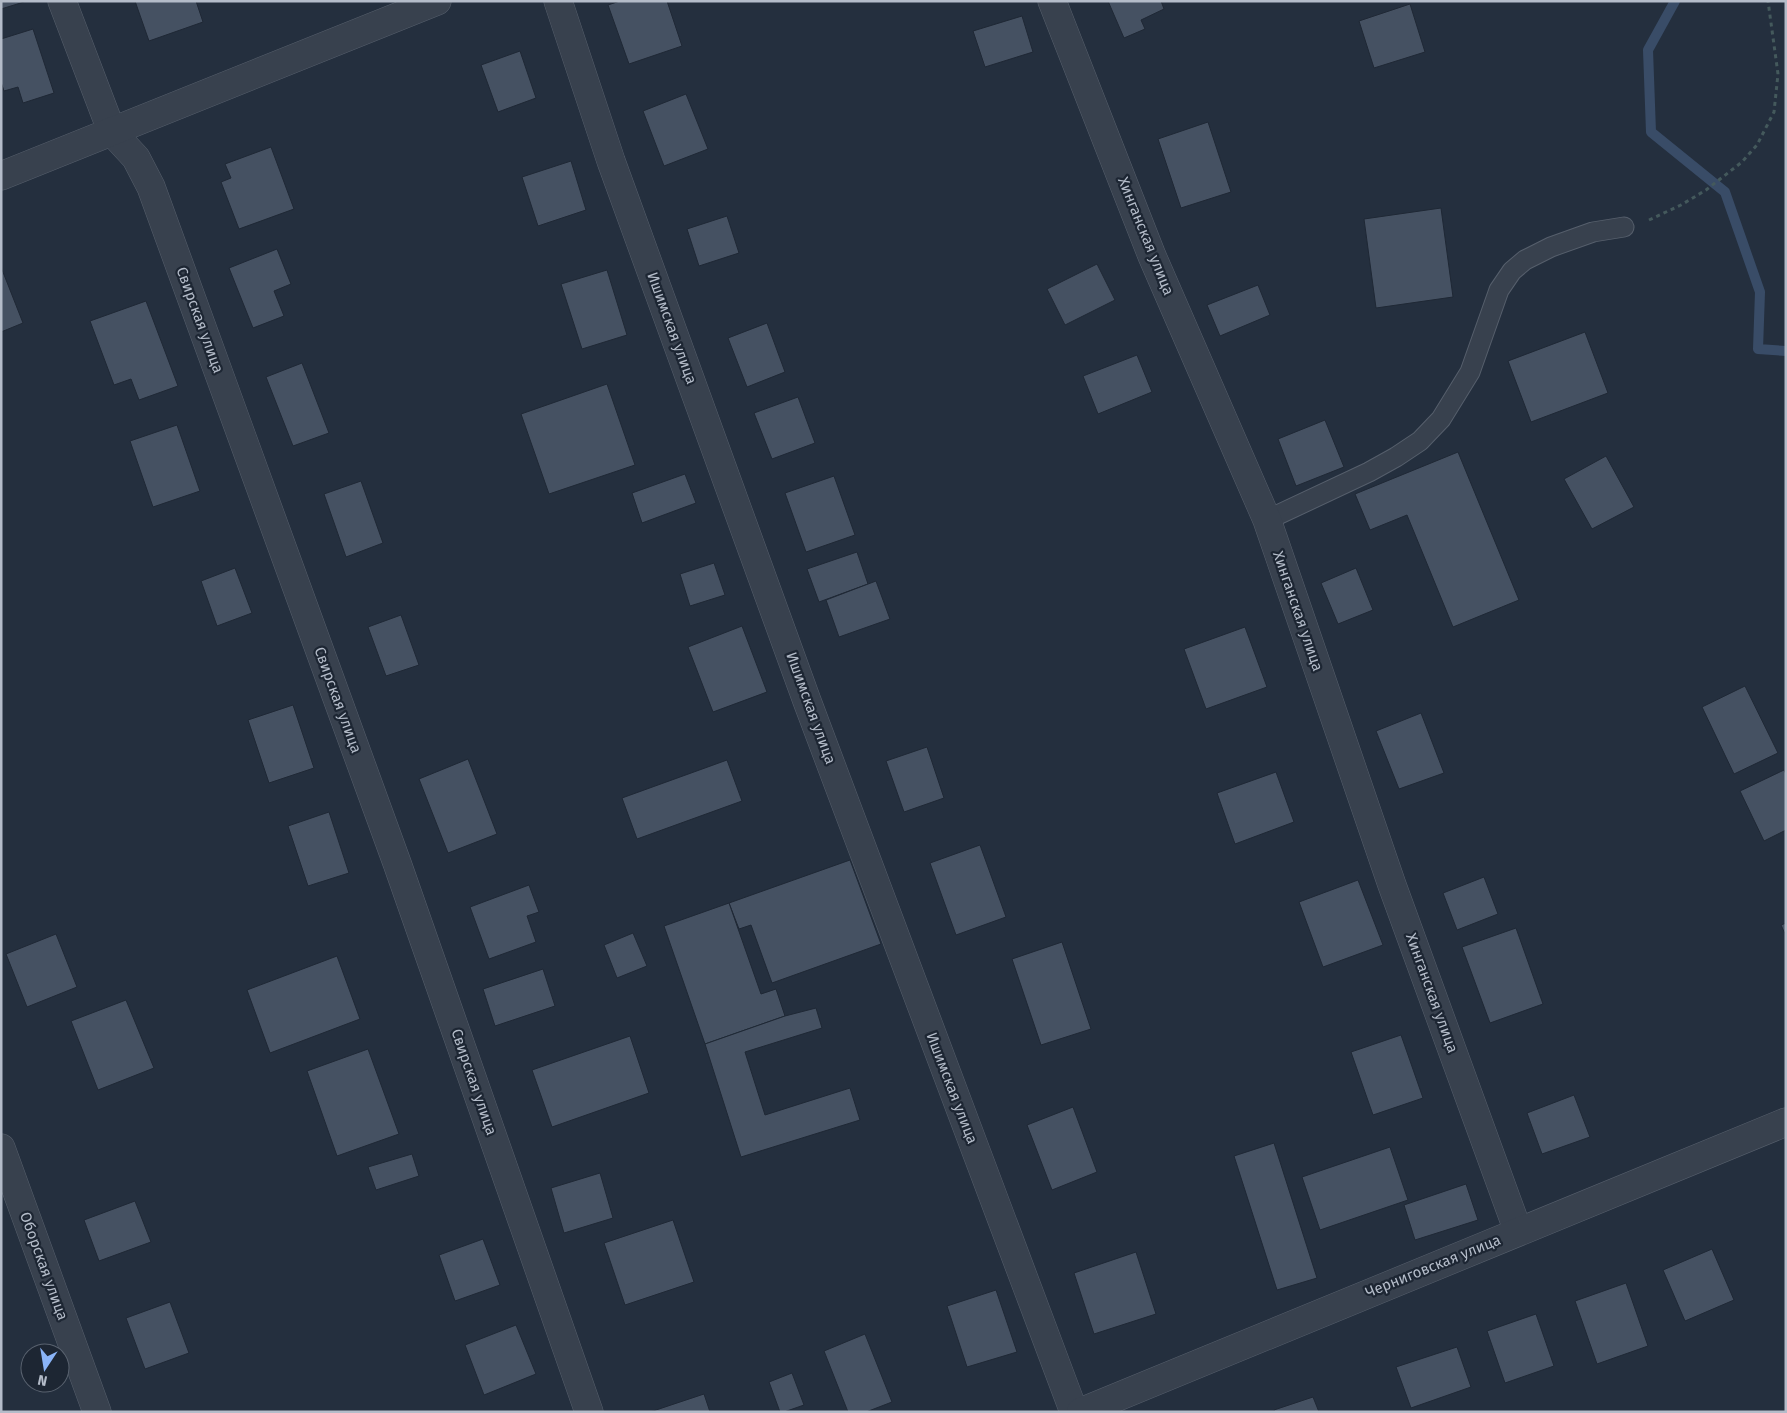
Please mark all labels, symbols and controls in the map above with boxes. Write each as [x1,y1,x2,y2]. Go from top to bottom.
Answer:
street label: Хинганская улица [1114,174,1178,298]
street label: Свирская улица [172,265,228,375]
street label: Ишимская улица [643,269,701,387]
street label: Хинганская улица [1269,549,1327,673]
street label: Свирская улица [310,645,366,755]
street label: Ишимская улица [782,649,840,767]
street label: Хинганская улица [1402,931,1462,1055]
street label: Свирская улица [447,1026,501,1138]
street label: Ишимская улица [922,1030,982,1146]
street label: Оборская улица [16,1210,72,1322]
street label: Черниговская улица [1363,1231,1503,1301]
north arrow [20,1343,70,1393]
text: N [36,1371,49,1390]

